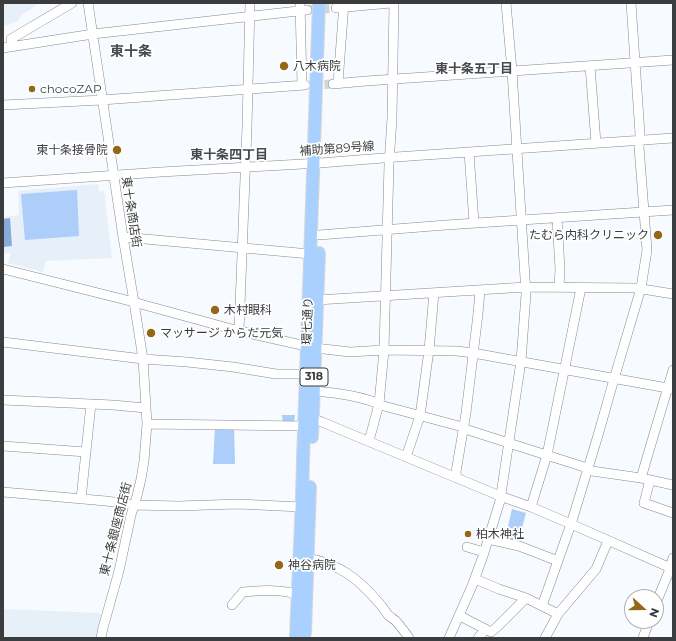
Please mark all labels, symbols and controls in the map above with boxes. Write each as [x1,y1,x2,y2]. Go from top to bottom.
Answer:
district label: 東十条 [110,44,152,60]
place label: 八木病院 [293,59,341,73]
marker: 八木病院 [278,60,290,72]
district label: 東十条五丁目 [435,61,513,77]
place label: chocoZAP [40,82,102,96]
marker: chocoZAP [27,84,37,94]
street label: 補助第89号線 [299,139,375,159]
place label: 東十条接骨院 [36,143,108,157]
marker: 東十条接骨院 [111,144,123,156]
district label: 東十条四丁目 [190,147,268,163]
street label: 東十条商店街 [118,175,144,249]
place label: たむら内科クリニック [529,228,649,242]
marker: たむら内科クリニック [652,229,664,241]
street label: 環七通り [300,297,316,345]
place label: 木村眼科 [224,303,272,317]
marker: 木村眼科 [209,304,221,316]
place label: マッサージ からだ元気 [160,326,283,340]
marker: マッサージ からだ元気 [145,327,157,339]
road number: 318 [300,368,328,386]
street label: 東十条銀座商店街 [97,481,135,577]
place label: 柏木神社 [476,527,524,541]
marker: 柏木神社 [463,529,473,539]
place label: 神谷病院 [288,558,336,572]
marker: 神谷病院 [273,559,285,571]
north arrow [624,589,664,629]
text: N [646,606,662,620]

